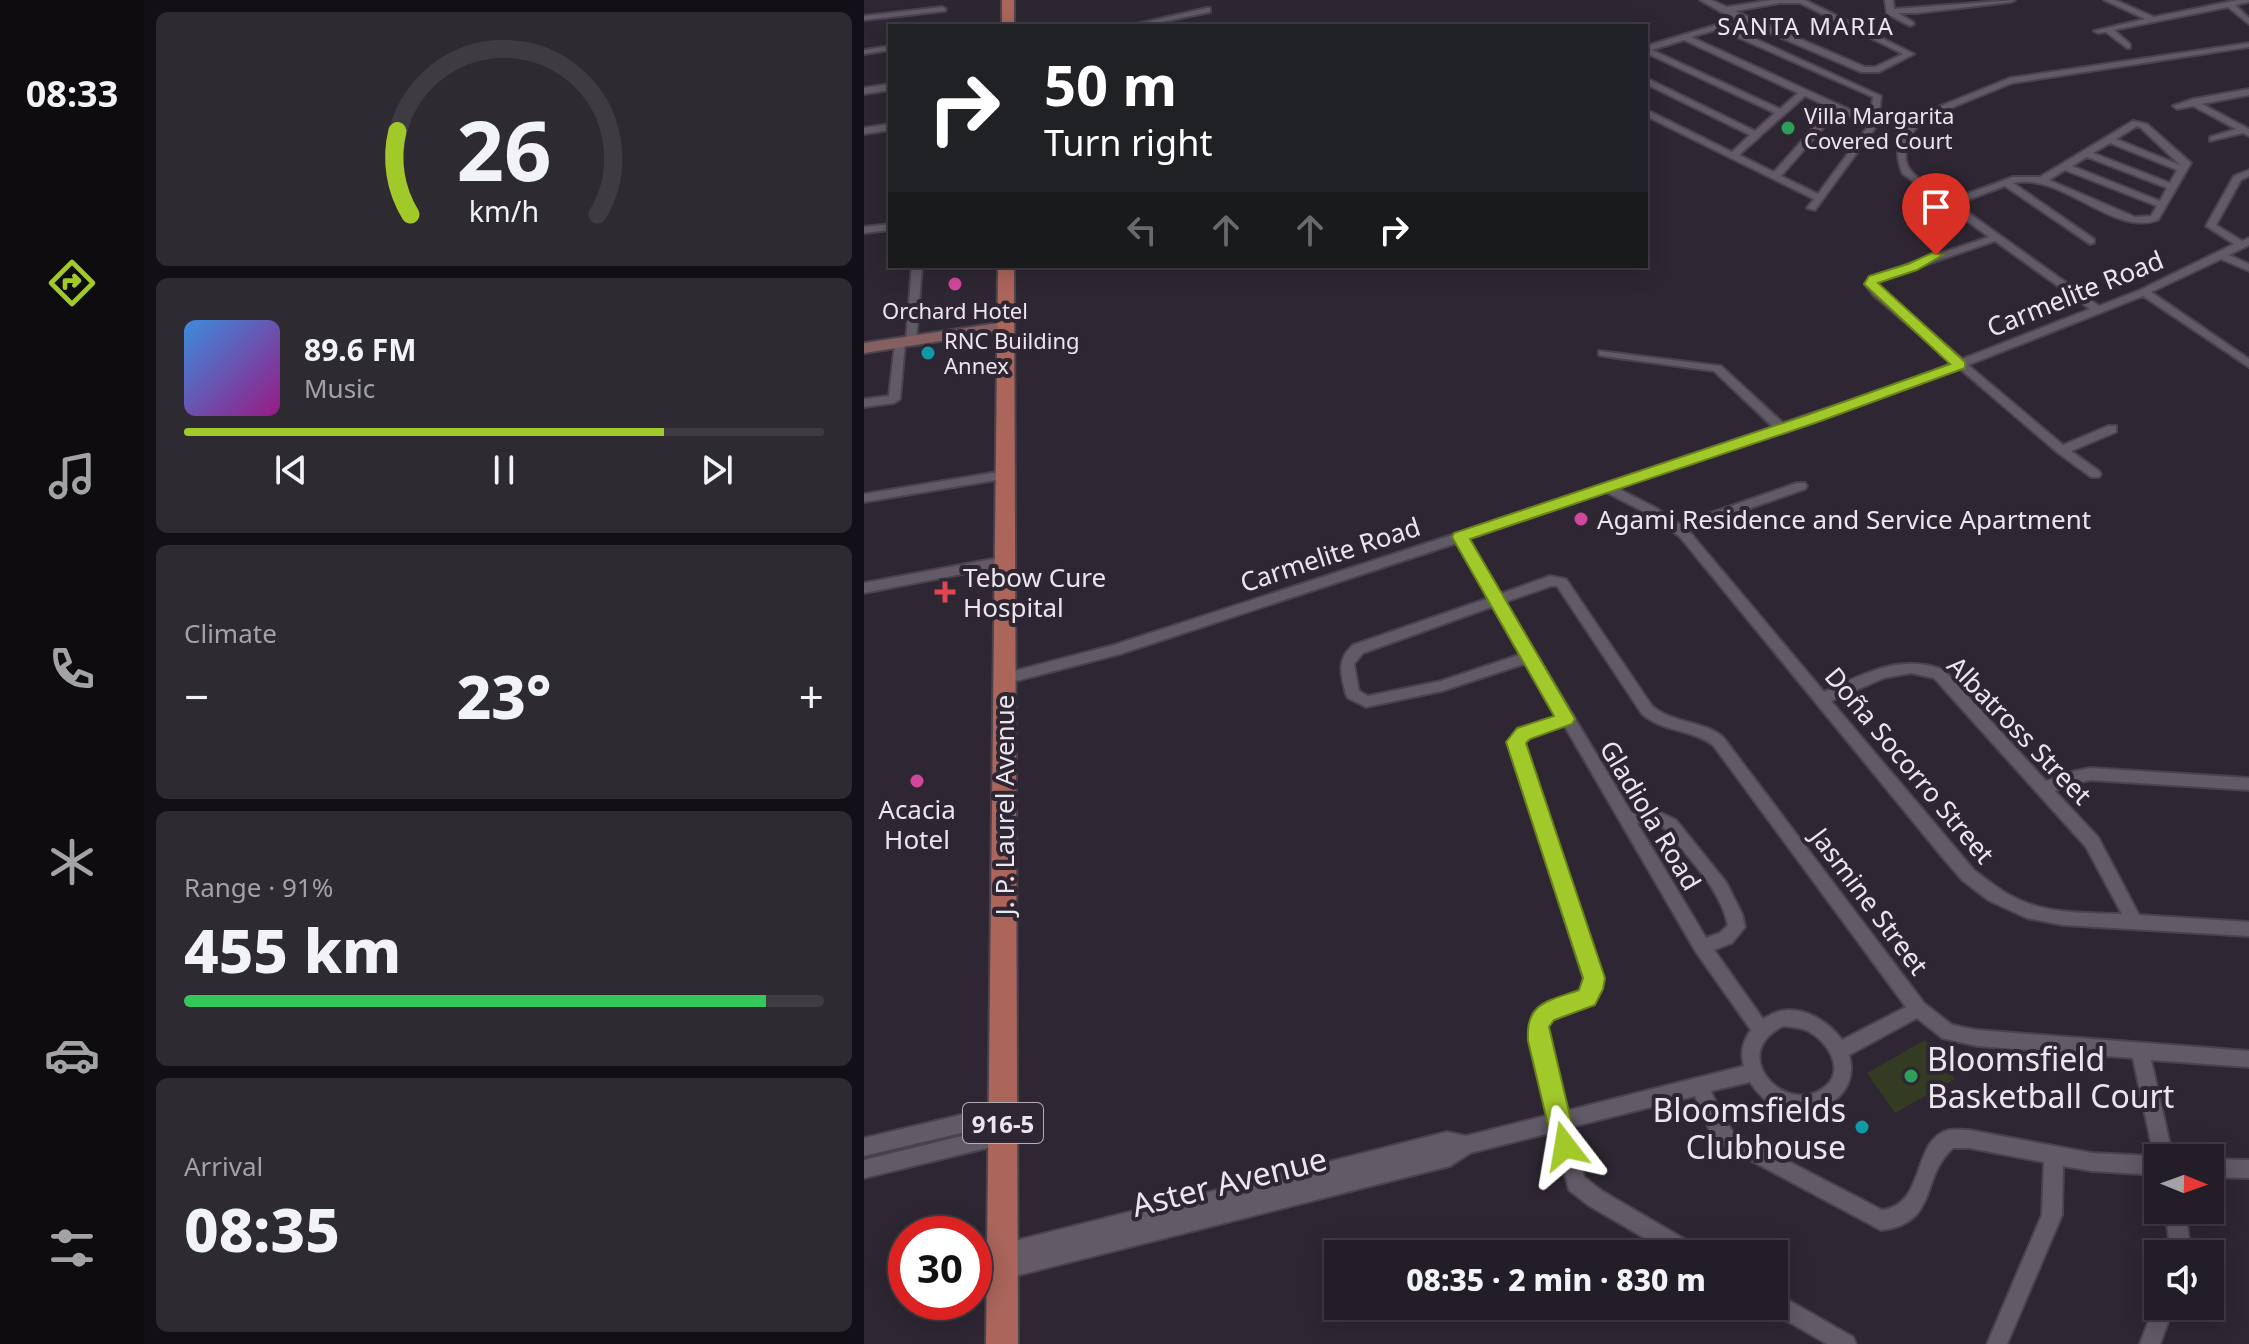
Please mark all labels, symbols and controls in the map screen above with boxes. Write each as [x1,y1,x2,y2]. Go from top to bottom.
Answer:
district label: SANTA MARIA [1717,9,1895,42]
text: 50 m [1044,46,1177,122]
icon: right [912,56,1016,160]
text: 08:33 [26,69,118,118]
text: 26 [456,92,552,205]
place label: Villa Margarita Covered Court [1804,100,1954,155]
text: Turn right [1044,118,1212,167]
marker: Villa Margarita Covered Court [1779,119,1797,137]
pin [1902,173,1970,255]
icon: arrive [1914,185,1958,229]
text: km/h [469,191,539,230]
icon: left [1120,208,1164,252]
icon: ahead [1204,208,1248,252]
icon: ahead [1288,208,1332,252]
icon: right [1372,208,1416,252]
street label: Carmelite Road [1981,241,2169,345]
icon: directions [44,255,100,311]
marker: Orchard Hotel [946,275,964,293]
place label: Orchard Hotel [882,295,1028,325]
place label: RNC Building Annex [944,325,1080,380]
text: 89.6 FM [304,329,416,370]
marker: RNC Building Annex [919,344,937,362]
text: Music [304,370,375,406]
icon: music [44,448,100,504]
icon: previous [269,448,313,492]
icon: pause [482,448,526,492]
icon: next [695,448,739,492]
place label: Agami Residence and Service Apartment [1597,501,2091,537]
street label: Carmelite Road [1235,508,1425,600]
marker: Agami Residence and Service Apartment [1572,510,1590,528]
place label: Tebow Cure Hospital [963,559,1106,625]
marker: Tebow Cure Hospital [934,581,956,603]
text: Climate [184,615,277,651]
icon: phone [44,641,100,697]
street label: Albatross Street [1940,648,2100,812]
text: 23° [457,655,551,737]
street label: Doña Socorro Street [1817,659,2003,871]
text: − [184,666,209,726]
text: + [799,666,824,726]
street label: J. P. Laurel Avenue [986,695,1022,918]
street label: Gladiola Road [1592,733,1710,897]
marker: Acacia Hotel [908,772,926,790]
place label: Acacia Hotel [878,791,956,857]
street label: Jasmine Street [1801,818,1937,982]
icon: climate [44,834,100,890]
text: Range · 91% [184,869,333,905]
text: 455 km [184,909,401,991]
icon: car [44,1027,100,1083]
place label: Bloomsfield Basketball Court [1927,1037,2174,1117]
marker: Bloomsfield Basketball Court [1902,1067,1920,1085]
place label: Bloomsfields Clubhouse [1652,1088,1846,1168]
road number: 916-5 [963,1103,1043,1143]
position arrow [1523,1104,1607,1188]
marker: Bloomsfields Clubhouse [1853,1118,1871,1136]
street label: Aster Avenue [1127,1136,1331,1226]
north arrow [2144,1144,2224,1224]
map controls [2144,1144,2224,1320]
text: Arrival [184,1148,263,1184]
text: 08:35 [184,1188,340,1270]
speed limit sign: 30 [888,1216,992,1320]
icon: filters [44,1220,100,1276]
button: sound [2144,1240,2224,1320]
text: 08:35 · 2 min · 830 m [1406,1259,1706,1300]

